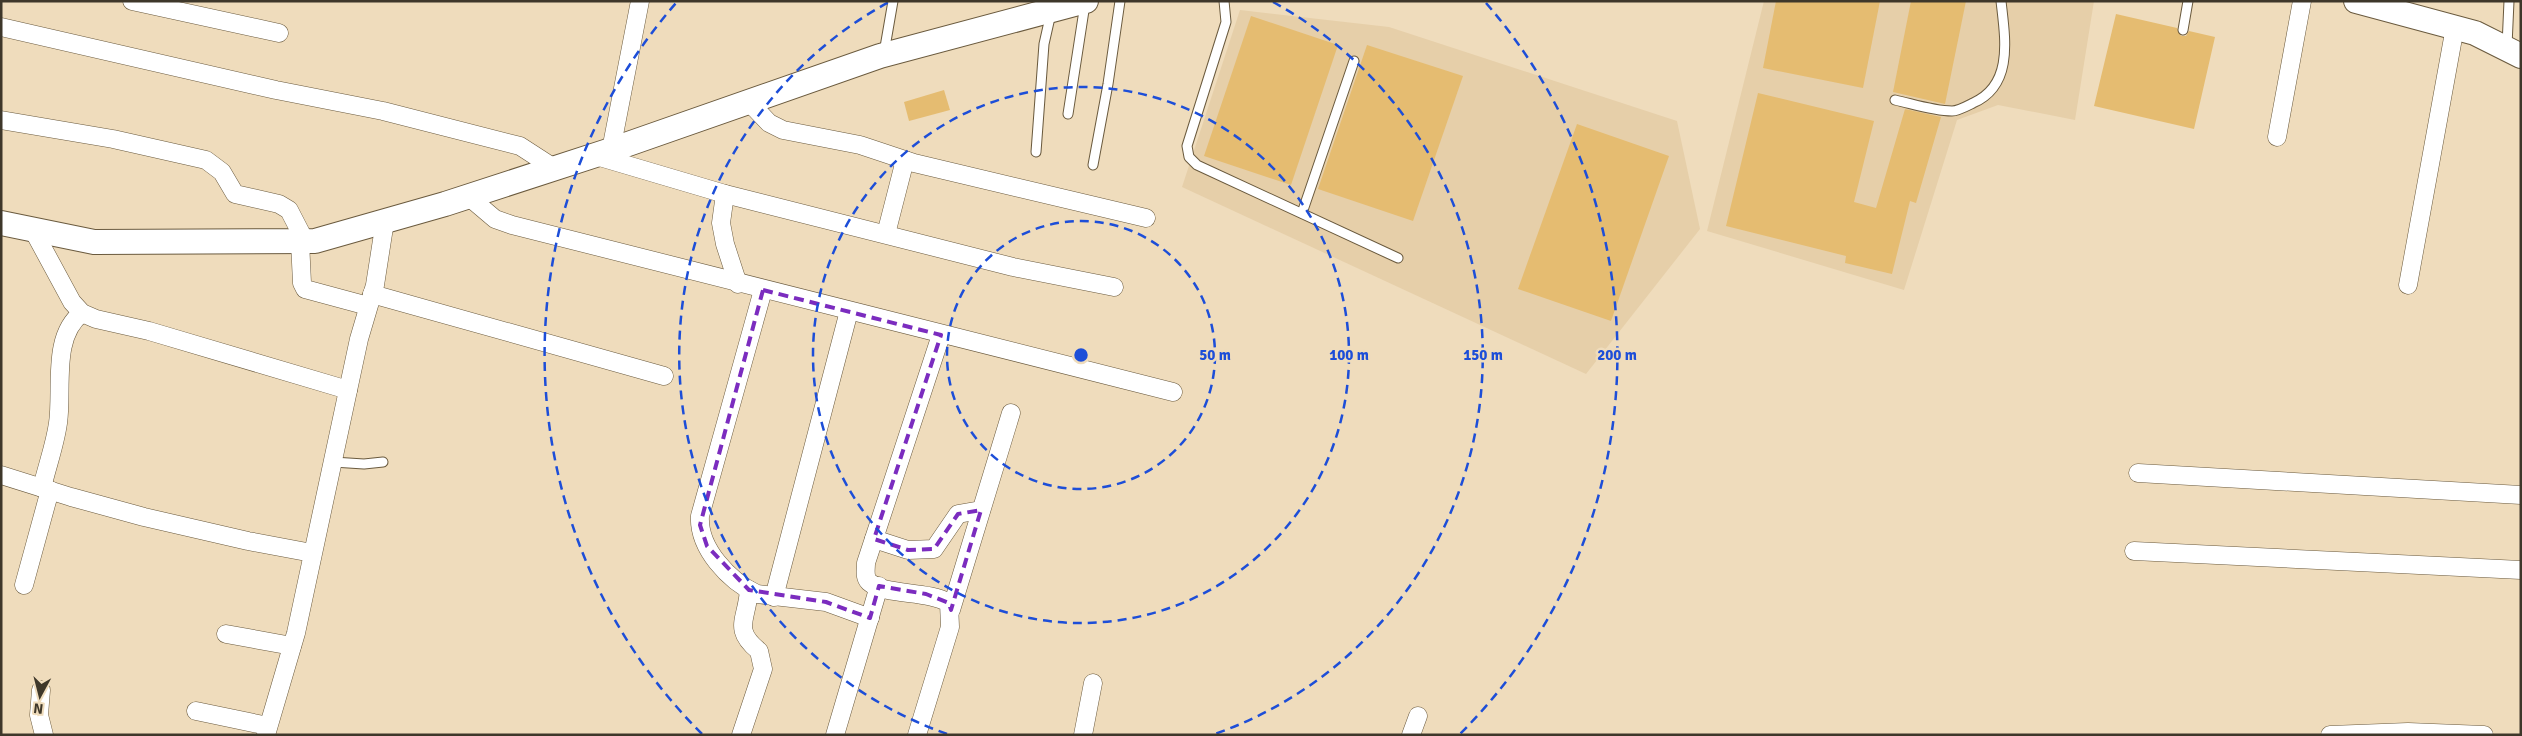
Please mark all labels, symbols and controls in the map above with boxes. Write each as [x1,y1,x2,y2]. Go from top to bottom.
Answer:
centre of rings [1072,346,1090,364]
text: 50 m [1199,346,1231,364]
text: 100 m [1329,346,1369,364]
text: 150 m [1463,346,1503,364]
text: 200 m [1597,346,1637,364]
north arrow [15,671,65,721]
text: N [33,699,44,717]

